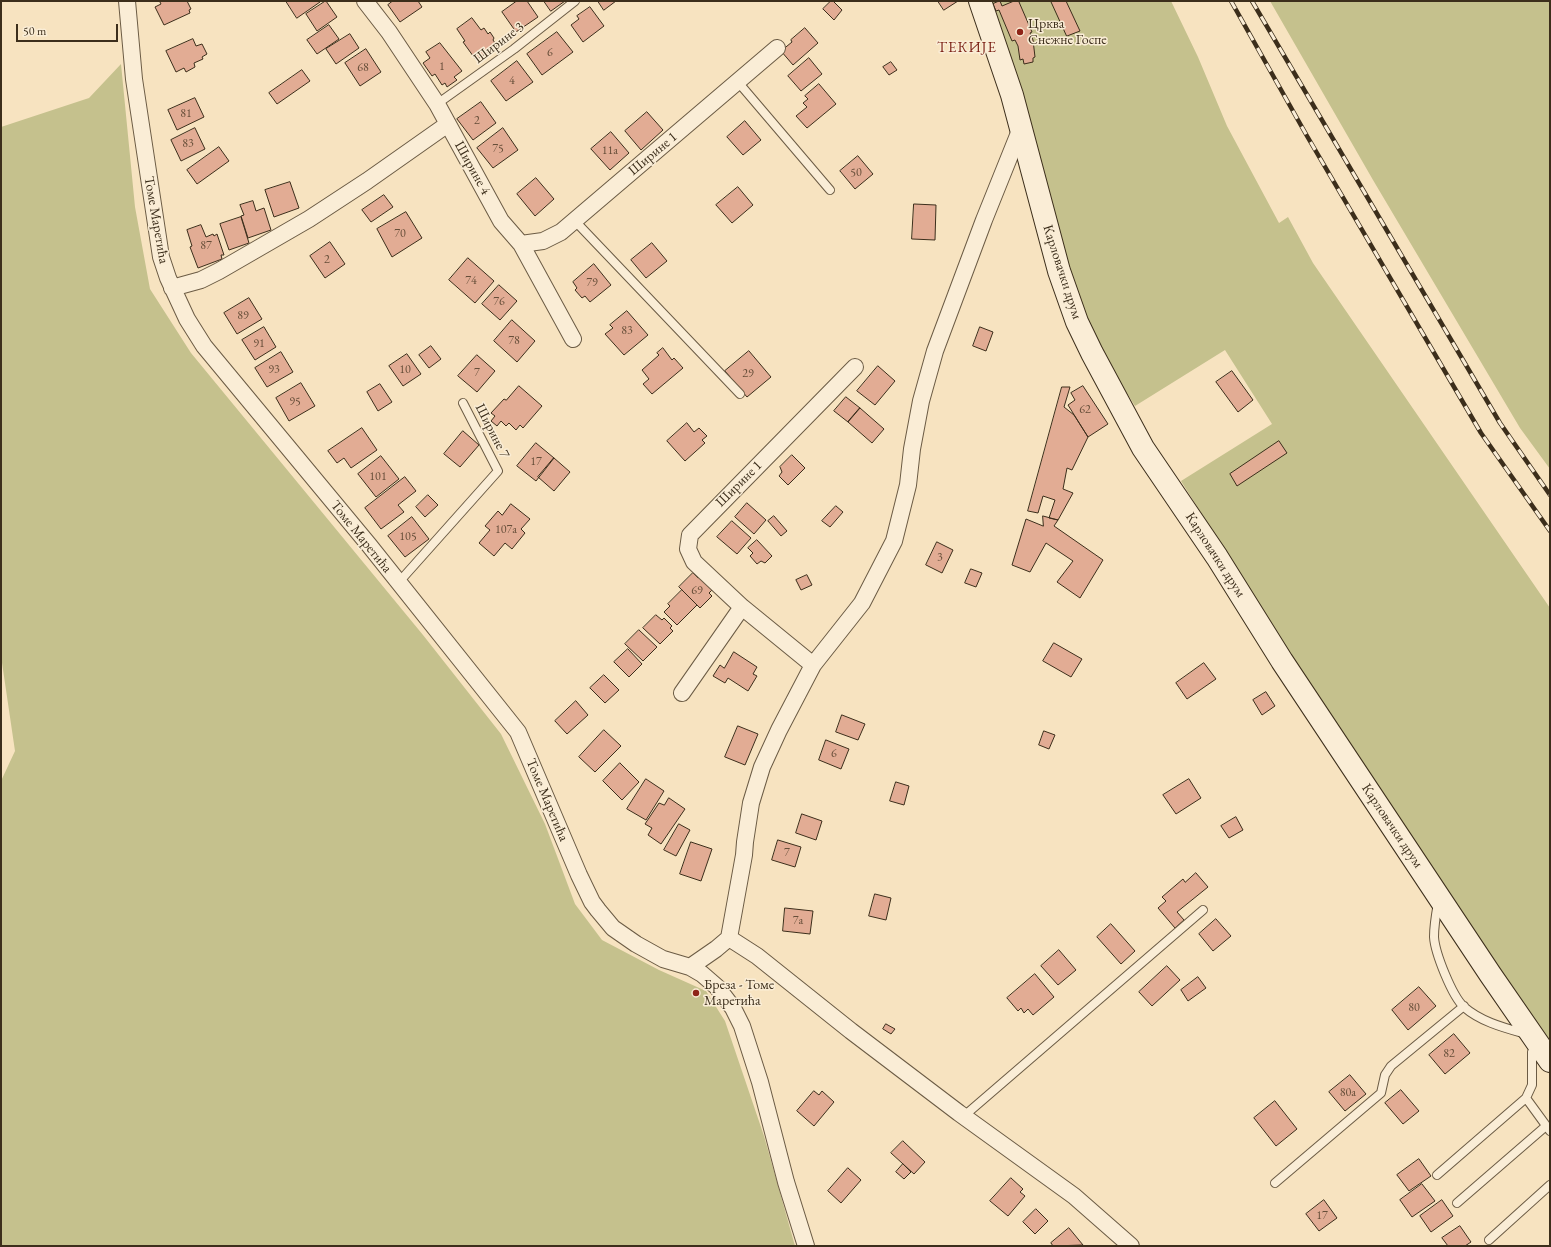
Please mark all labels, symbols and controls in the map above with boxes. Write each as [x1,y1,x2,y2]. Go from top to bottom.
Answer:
scale bar [18,16,120,42]
place label: Црква Снежне Госпе [1028,16,1107,48]
street label: Ширине 3 [470,19,528,67]
text: 50 m [23,23,46,39]
marker: Црква Снежне Госпе [1015,27,1025,37]
district label: ТЕКИЈЕ [937,39,997,57]
house number: 6 [547,46,553,60]
house number: 1 [439,60,445,74]
house number: 68 [357,61,369,75]
house number: 4 [509,74,515,88]
house number: 81 [180,107,192,121]
house number: 2 [474,114,480,128]
street label: Ширине 1 [625,129,681,179]
house number: 83 [182,137,194,151]
street label: Ширине 4 [450,138,494,198]
house number: 75 [492,142,504,156]
house number: 11a [602,144,618,158]
house number: 50 [850,166,862,180]
street label: Томе Маретића [140,175,172,265]
street label: Карловачки друм [1039,223,1085,321]
house number: 70 [394,227,406,241]
house number: 87 [200,239,212,253]
house number: 2 [324,253,330,267]
house number: 74 [465,274,477,288]
house number: 79 [586,276,598,290]
house number: 76 [493,295,505,309]
house number: 89 [237,309,249,323]
house number: 83 [621,324,633,338]
house number: 78 [508,334,520,348]
house number: 91 [253,337,265,351]
house number: 93 [268,363,280,377]
house number: 10 [399,363,411,377]
house number: 7 [474,366,480,380]
house number: 29 [742,367,754,381]
house number: 95 [289,395,301,409]
street label: Ширине 7 [471,401,513,461]
house number: 62 [1079,403,1091,417]
house number: 17 [530,455,542,469]
street label: Ширине 1 [712,457,766,511]
house number: 101 [369,470,387,484]
street label: Томе Маретића [327,497,395,577]
street label: Карловачки друм [1181,509,1249,601]
house number: 107a [495,523,517,537]
house number: 105 [399,530,417,544]
house number: 3 [937,551,943,565]
house number: 69 [691,584,703,598]
house number: 6 [831,747,837,761]
street label: Томе Маретића [522,756,572,844]
street label: Карловачки друм [1358,781,1426,871]
house number: 7 [784,846,790,860]
house number: 7a [793,914,803,928]
place label: Бреза - Томе Маретића [704,977,774,1010]
marker: Бреза - Томе Маретића [691,988,701,998]
house number: 80 [1408,1001,1420,1015]
house number: 82 [1443,1047,1455,1061]
house number: 80a [1340,1086,1356,1100]
house number: 17 [1316,1209,1328,1223]

